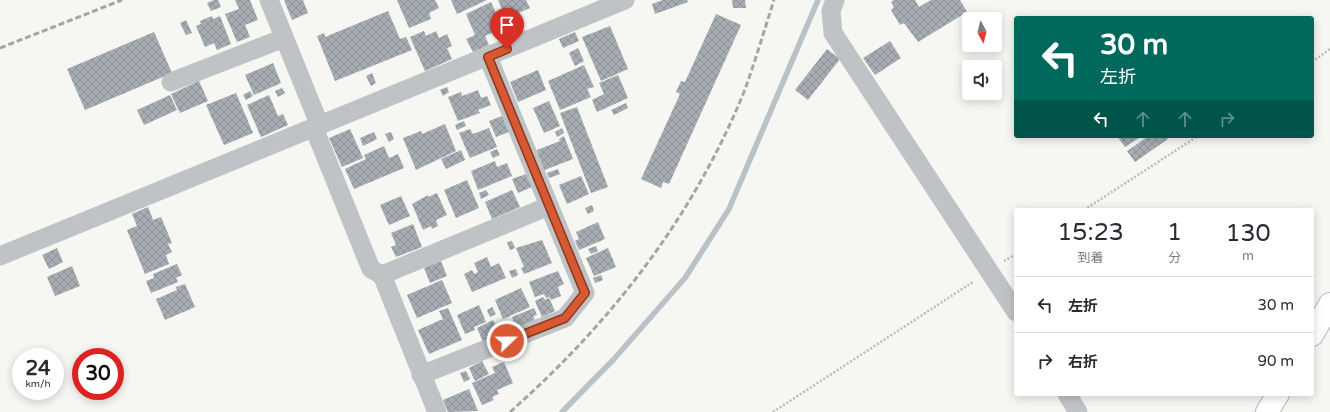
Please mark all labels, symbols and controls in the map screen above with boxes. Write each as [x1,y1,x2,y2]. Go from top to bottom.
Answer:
pin [490,8,524,49]
north arrow [962,12,1002,52]
map controls [962,12,1002,100]
icon: arrive [496,14,518,36]
text: 30 m [1100,28,1168,62]
icon: left [1034,32,1086,84]
button: sound [962,60,1002,100]
text: 左折 [1100,66,1136,88]
icon: left [1090,108,1112,130]
icon: ahead [1132,108,1154,130]
icon: ahead [1174,108,1196,130]
icon: right [1216,108,1238,130]
text: 15:23 [1057,218,1124,247]
text: 1 [1167,218,1182,247]
text: 130 [1225,219,1271,248]
text: m [1242,248,1254,264]
text: 到着 [1078,250,1104,266]
text: 分 [1168,250,1181,266]
icon: left [1034,294,1056,316]
text: 30 m [1257,296,1294,314]
text: 左折 [1068,297,1098,315]
position arrow [486,320,528,362]
speed limit sign: 30 [72,348,124,400]
icon: right [1034,350,1056,372]
text: 90 m [1257,352,1294,370]
text: 右折 [1068,353,1098,371]
text: 24 [25,357,51,381]
text: km/h [25,378,51,390]

